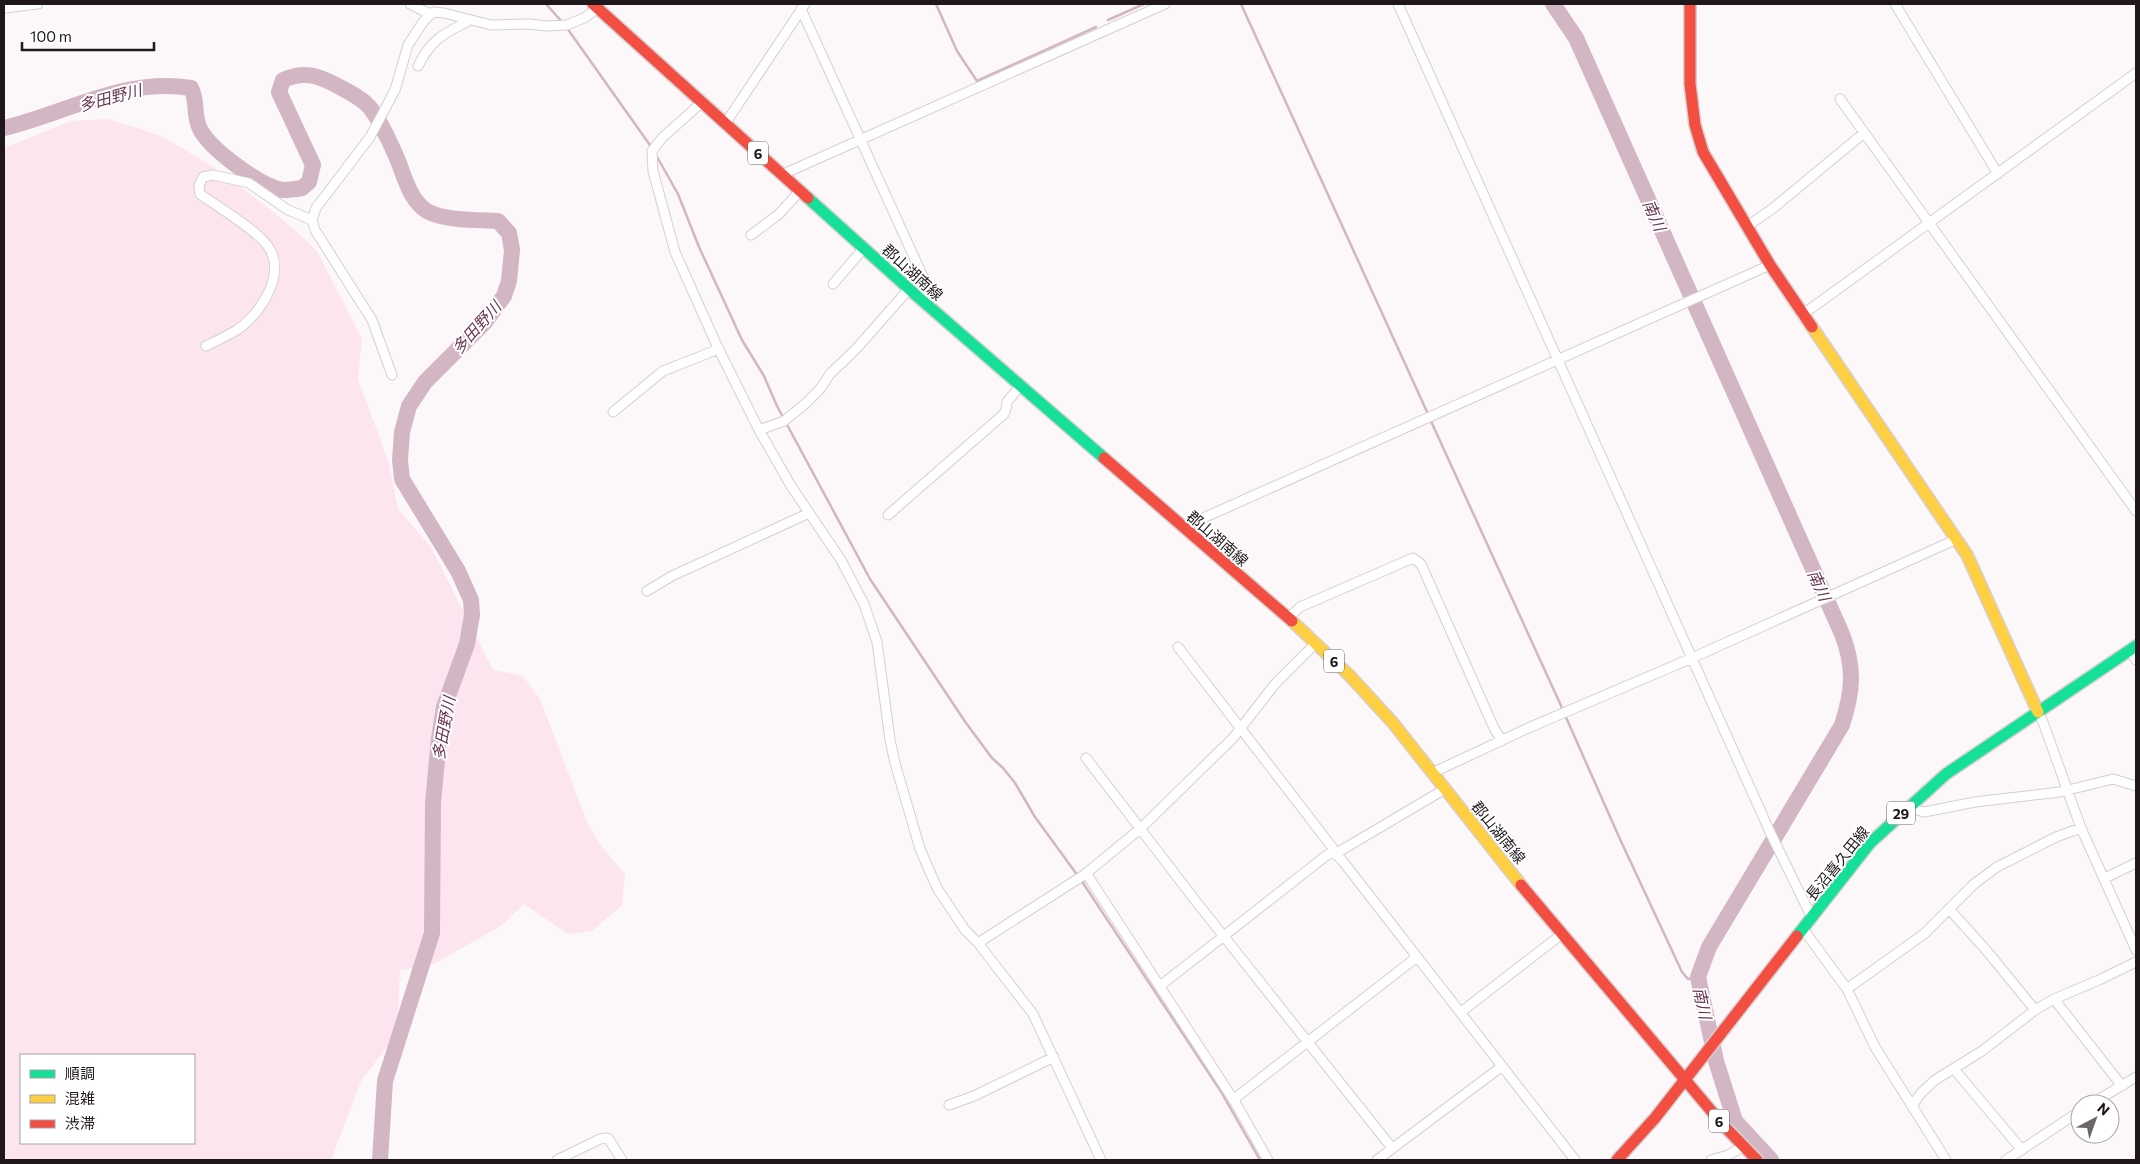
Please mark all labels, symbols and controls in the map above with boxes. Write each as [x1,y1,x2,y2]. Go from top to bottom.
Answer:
scale bar [22,20,155,52]
text: 100 m [30,27,72,45]
water label: 多田野川 [77,79,145,114]
road number: 6 [748,142,768,164]
water label: 南川 [1640,197,1671,235]
street label: 郡山湖南線 [879,240,947,304]
water label: 多田野川 [448,295,506,357]
street label: 郡山湖南線 [1184,507,1252,569]
water label: 南川 [1805,567,1836,605]
road number: 6 [1324,649,1344,672]
water label: 多田野川 [428,693,458,761]
street label: 郡山湖南線 [1468,797,1530,867]
road number: 29 [1887,801,1915,824]
street label: 長沼喜久田線 [1802,822,1872,904]
water label: 南川 [1690,985,1716,1023]
legend [20,1054,195,1144]
text: 順調 [65,1064,95,1082]
text: 混雑 [65,1089,95,1107]
north arrow [2070,1094,2120,1144]
text: N [2094,1099,2113,1119]
road number: 6 [1709,1110,1729,1132]
text: 渋滞 [65,1114,95,1132]

